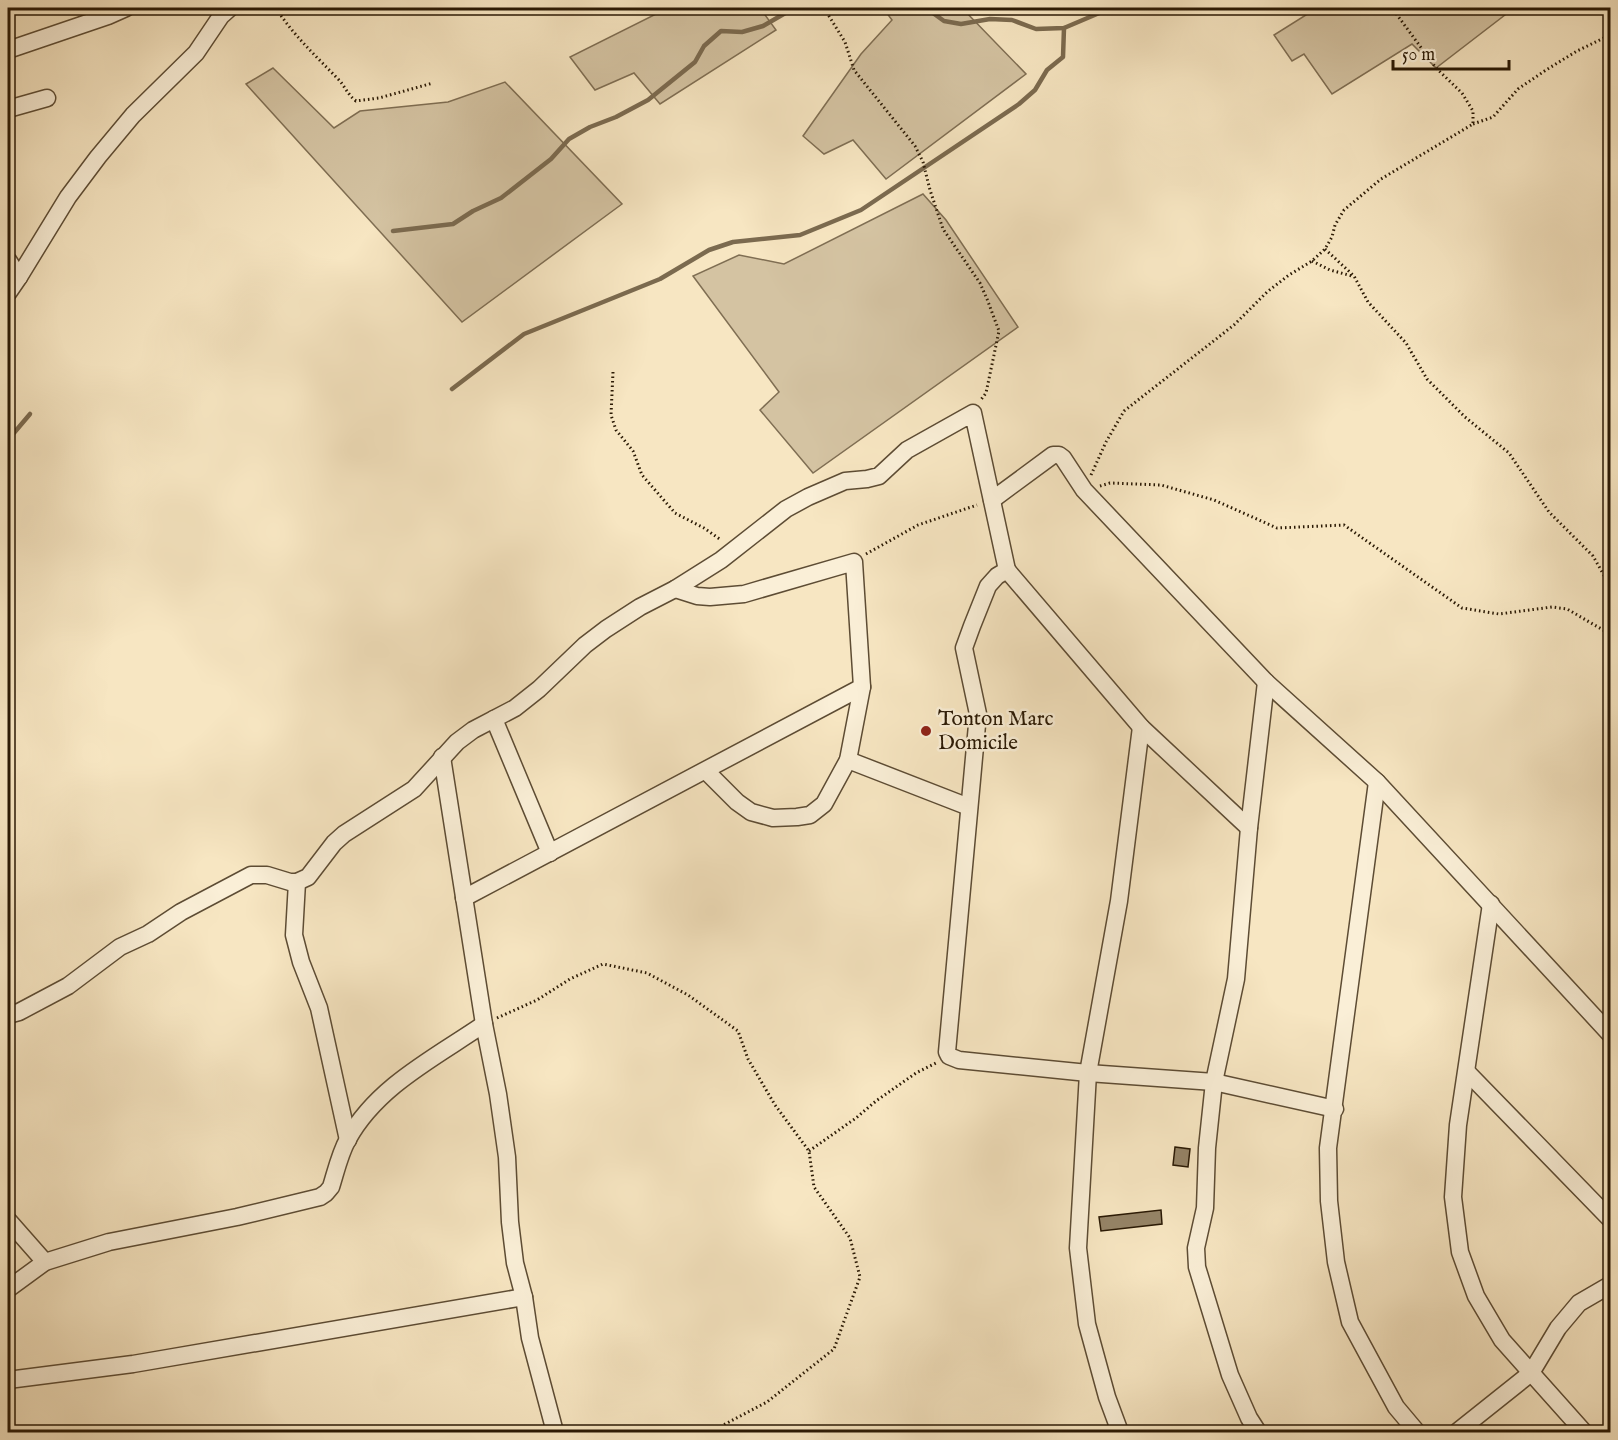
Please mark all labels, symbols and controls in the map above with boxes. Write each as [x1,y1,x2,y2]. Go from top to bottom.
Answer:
scale bar [1393,33,1508,71]
text: 50 m [1402,44,1435,67]
place label: Tonton Marc Domicile [938,706,1054,757]
marker: Tonton Marc Domicile [919,724,933,738]

